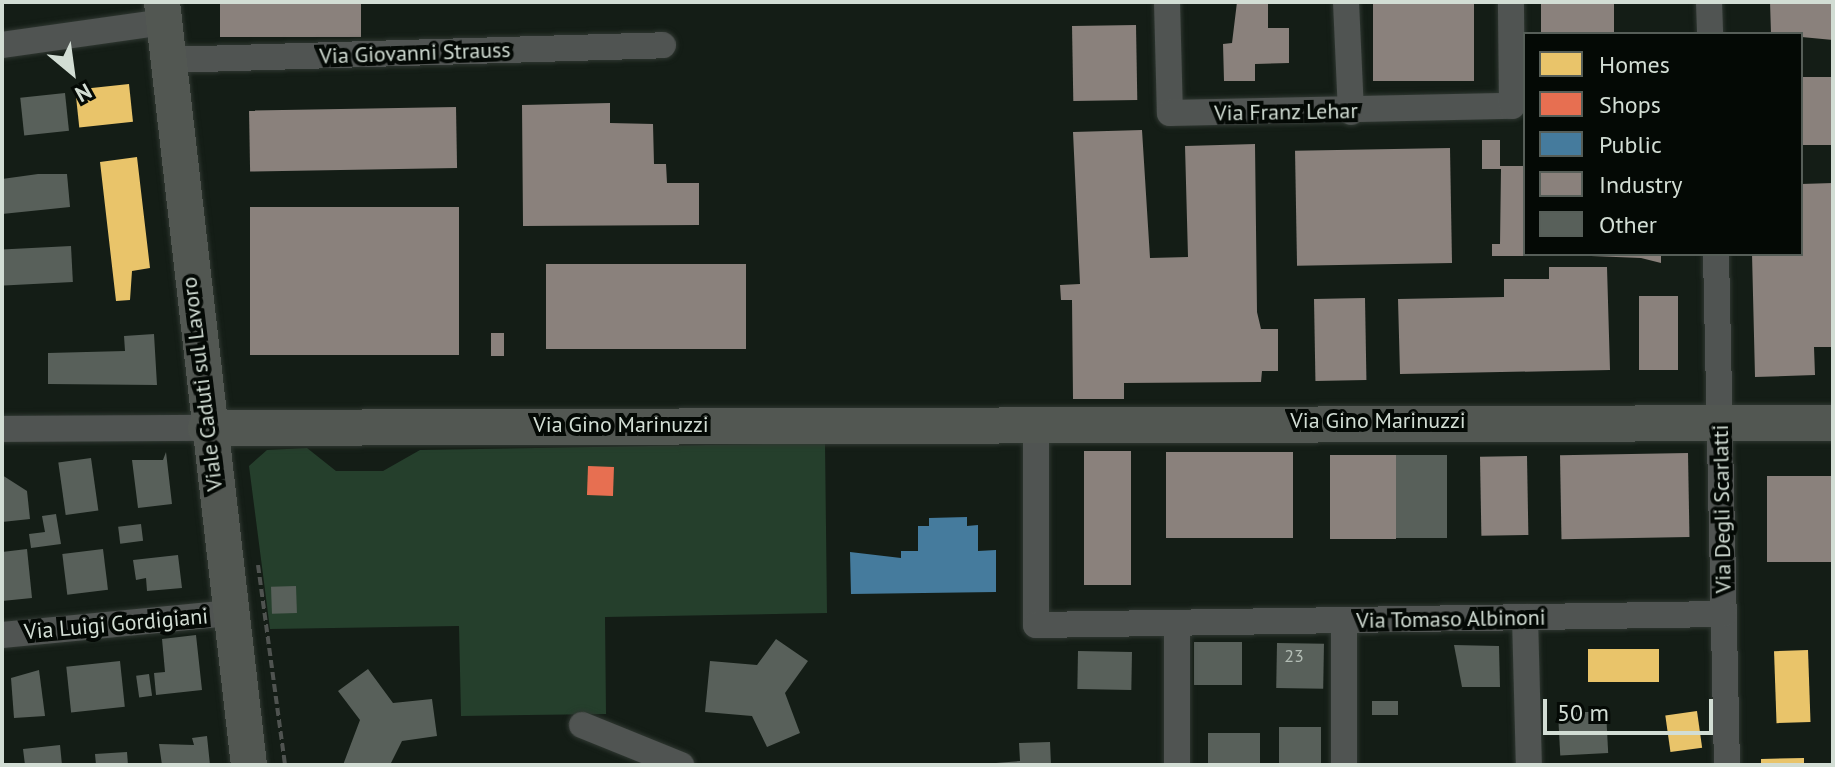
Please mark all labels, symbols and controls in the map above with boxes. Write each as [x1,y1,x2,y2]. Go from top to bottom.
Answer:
north arrow [32,32,112,112]
legend [1523,32,1803,256]
street label: Via Giovanni Strauss [319,36,511,70]
text: Homes [1599,49,1670,80]
text: N [71,77,97,109]
text: Shops [1599,89,1661,120]
street label: Via Franz Lehar [1214,98,1358,126]
text: Public [1599,129,1662,160]
text: Industry [1599,169,1683,200]
text: Other [1599,209,1657,240]
street label: Viale Caduti sul Lavoro [176,275,228,493]
street label: Via Gino Marinuzzi [1290,408,1466,434]
street label: Via Gino Marinuzzi [533,412,709,438]
street label: Via Degli Scarlatti [1707,424,1737,594]
street label: Via Luigi Gordigiani [23,603,209,645]
street label: Via Tomaso Albinoni [1355,604,1547,634]
house number: 23 [1284,645,1304,667]
scale bar [1547,683,1717,733]
text: 50 m [1557,697,1609,728]

